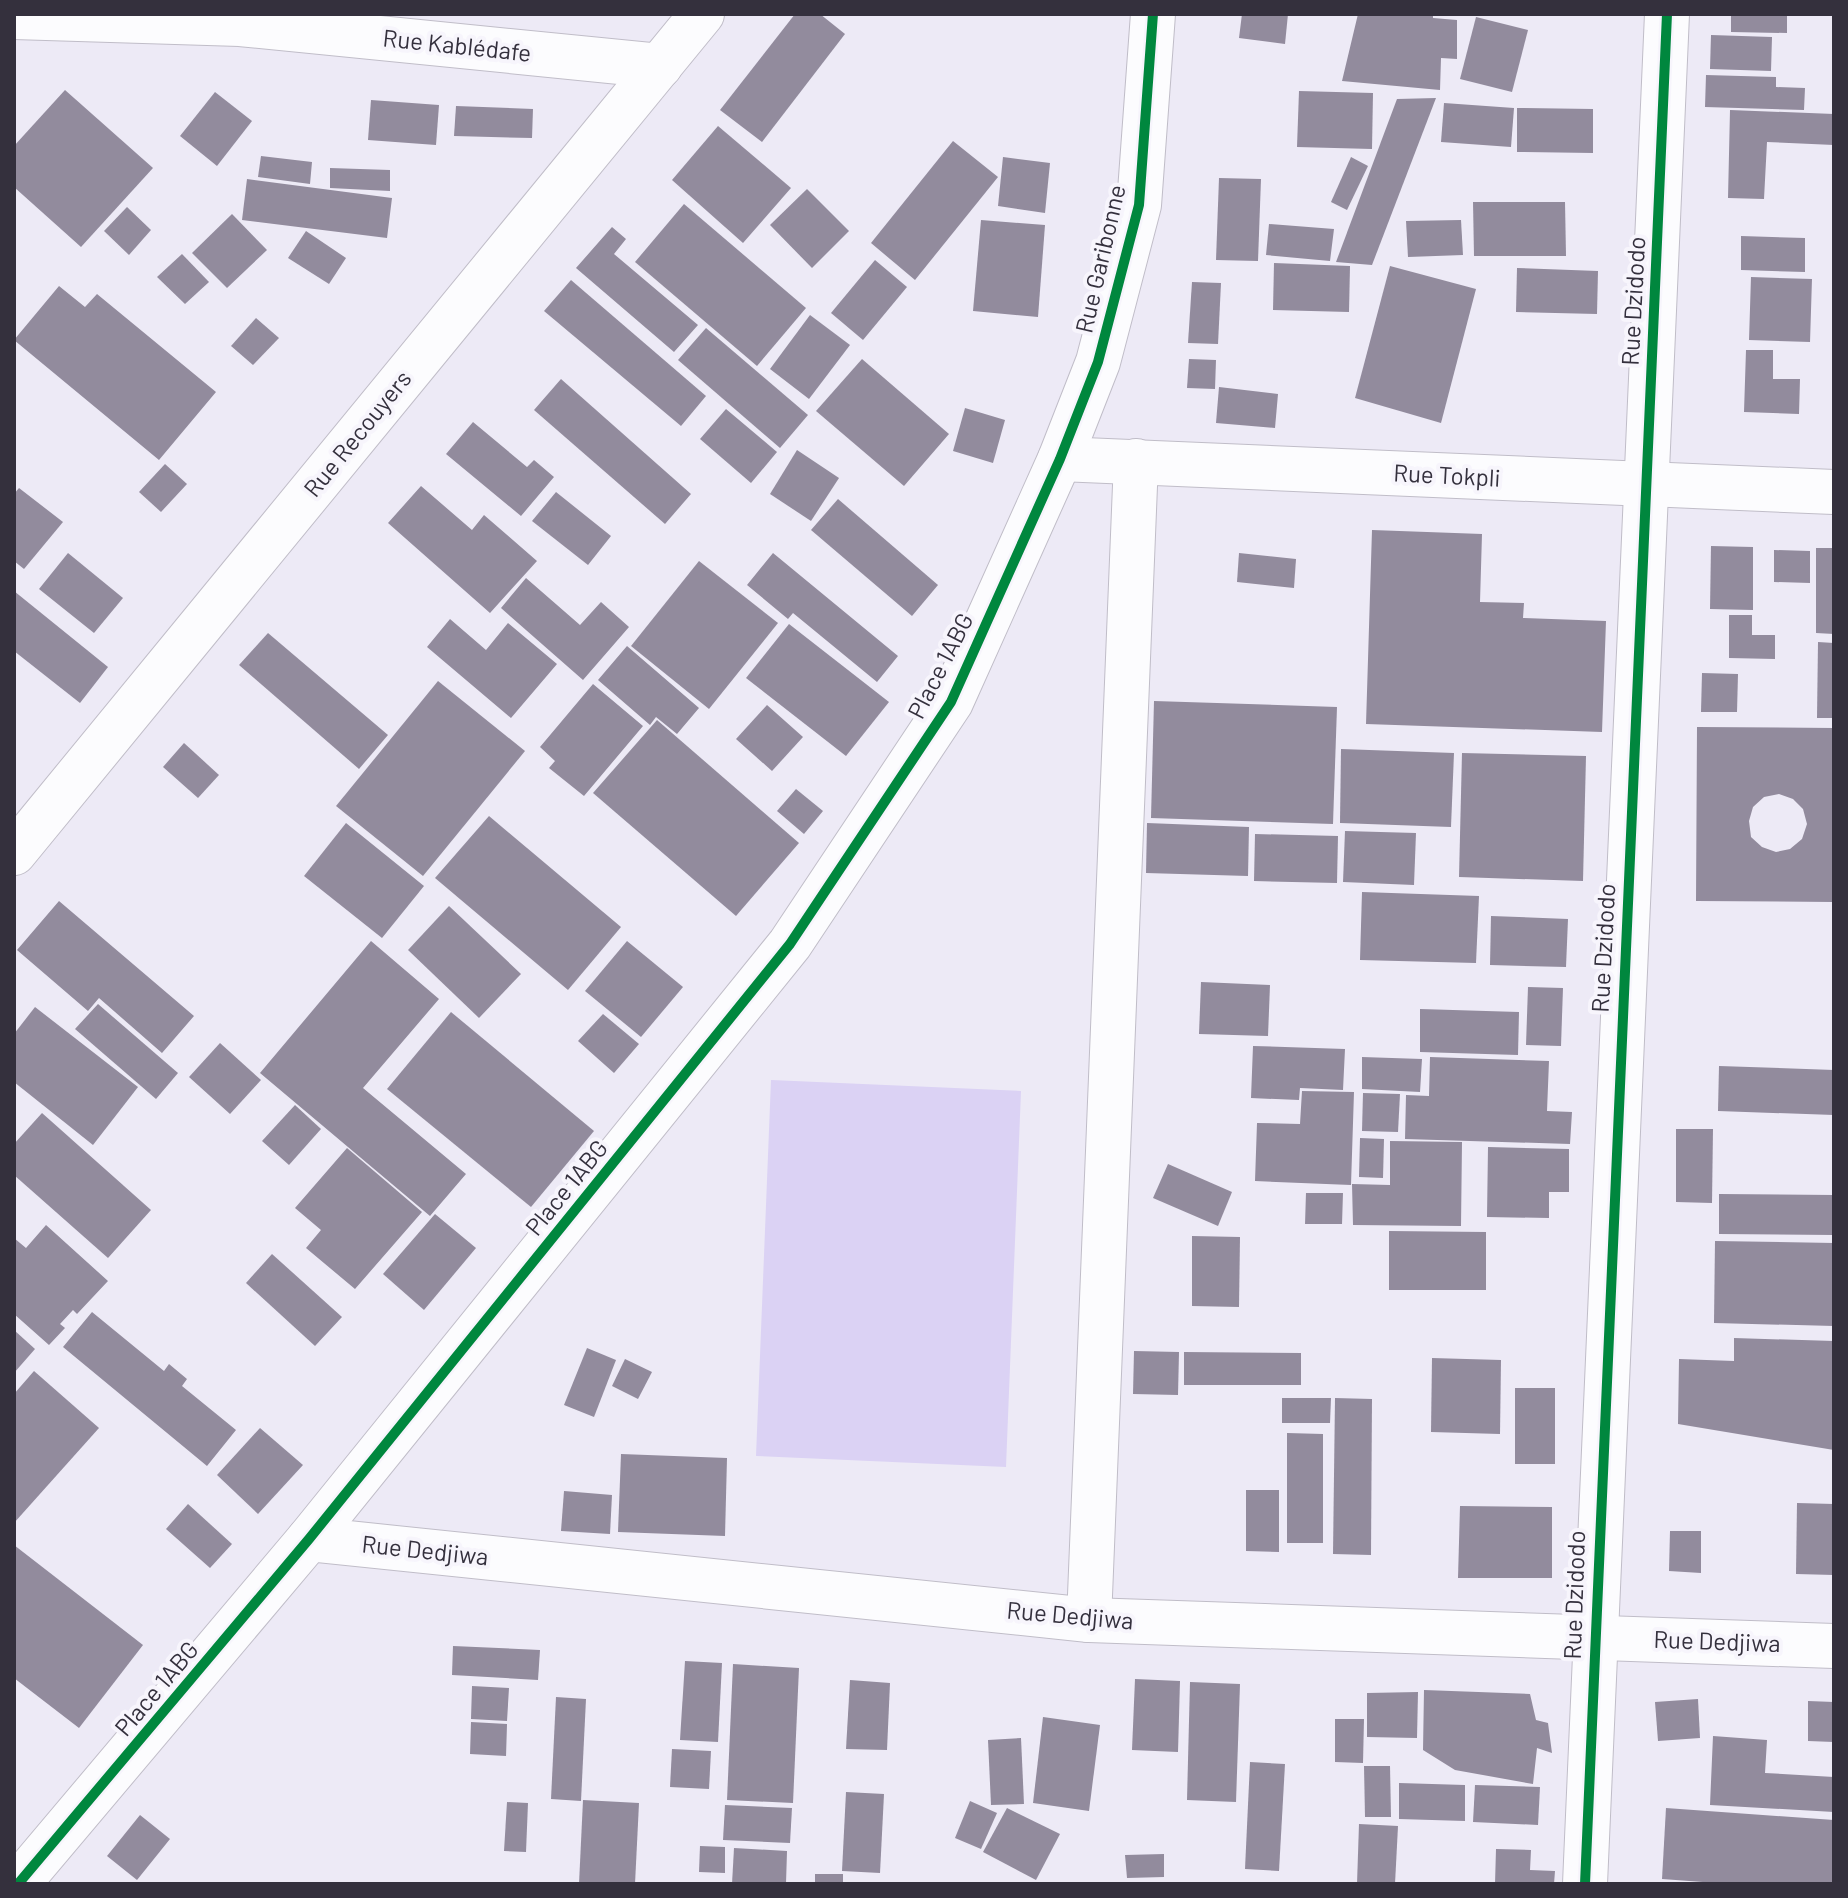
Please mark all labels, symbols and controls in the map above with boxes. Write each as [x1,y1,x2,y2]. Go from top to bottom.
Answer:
street label: Rue Kablédafe [382,22,533,67]
street label: Rue Garibonne [1068,182,1131,336]
street label: Rue Dzidodo [1615,236,1650,366]
street label: Rue Recouyers [297,364,417,502]
street label: Rue Tokpli [1393,457,1501,492]
street label: Place 1ABG [901,608,979,723]
street label: Rue Dzidodo [1585,883,1620,1013]
street label: Place 1ABG [518,1133,613,1241]
street label: Rue Dedjiwa [360,1528,490,1571]
street label: Rue Dzidodo [1557,1530,1590,1660]
street label: Rue Dedjiwa [1006,1595,1135,1634]
street label: Rue Dedjiwa [1653,1624,1781,1657]
street label: Place 1ABG [108,1635,204,1741]

